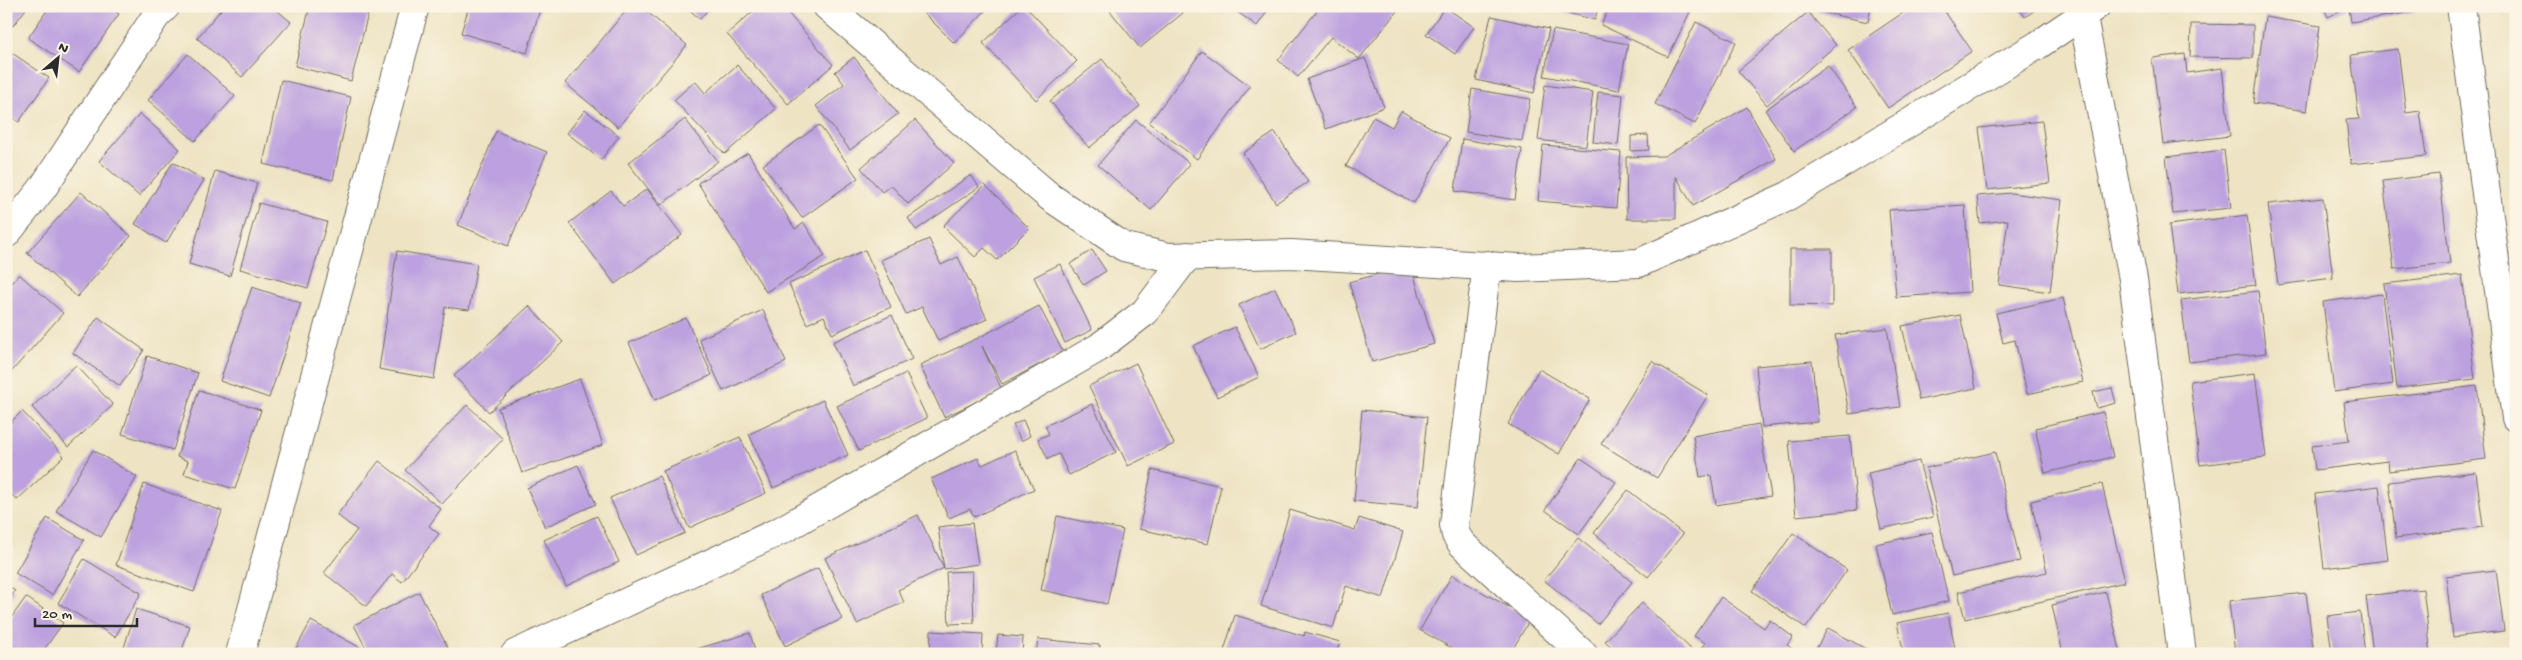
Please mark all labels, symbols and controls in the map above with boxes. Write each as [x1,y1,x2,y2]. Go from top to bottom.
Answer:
north arrow [32,32,82,82]
text: N [55,39,71,58]
scale bar [35,595,138,627]
text: 20 m [42,606,72,624]

